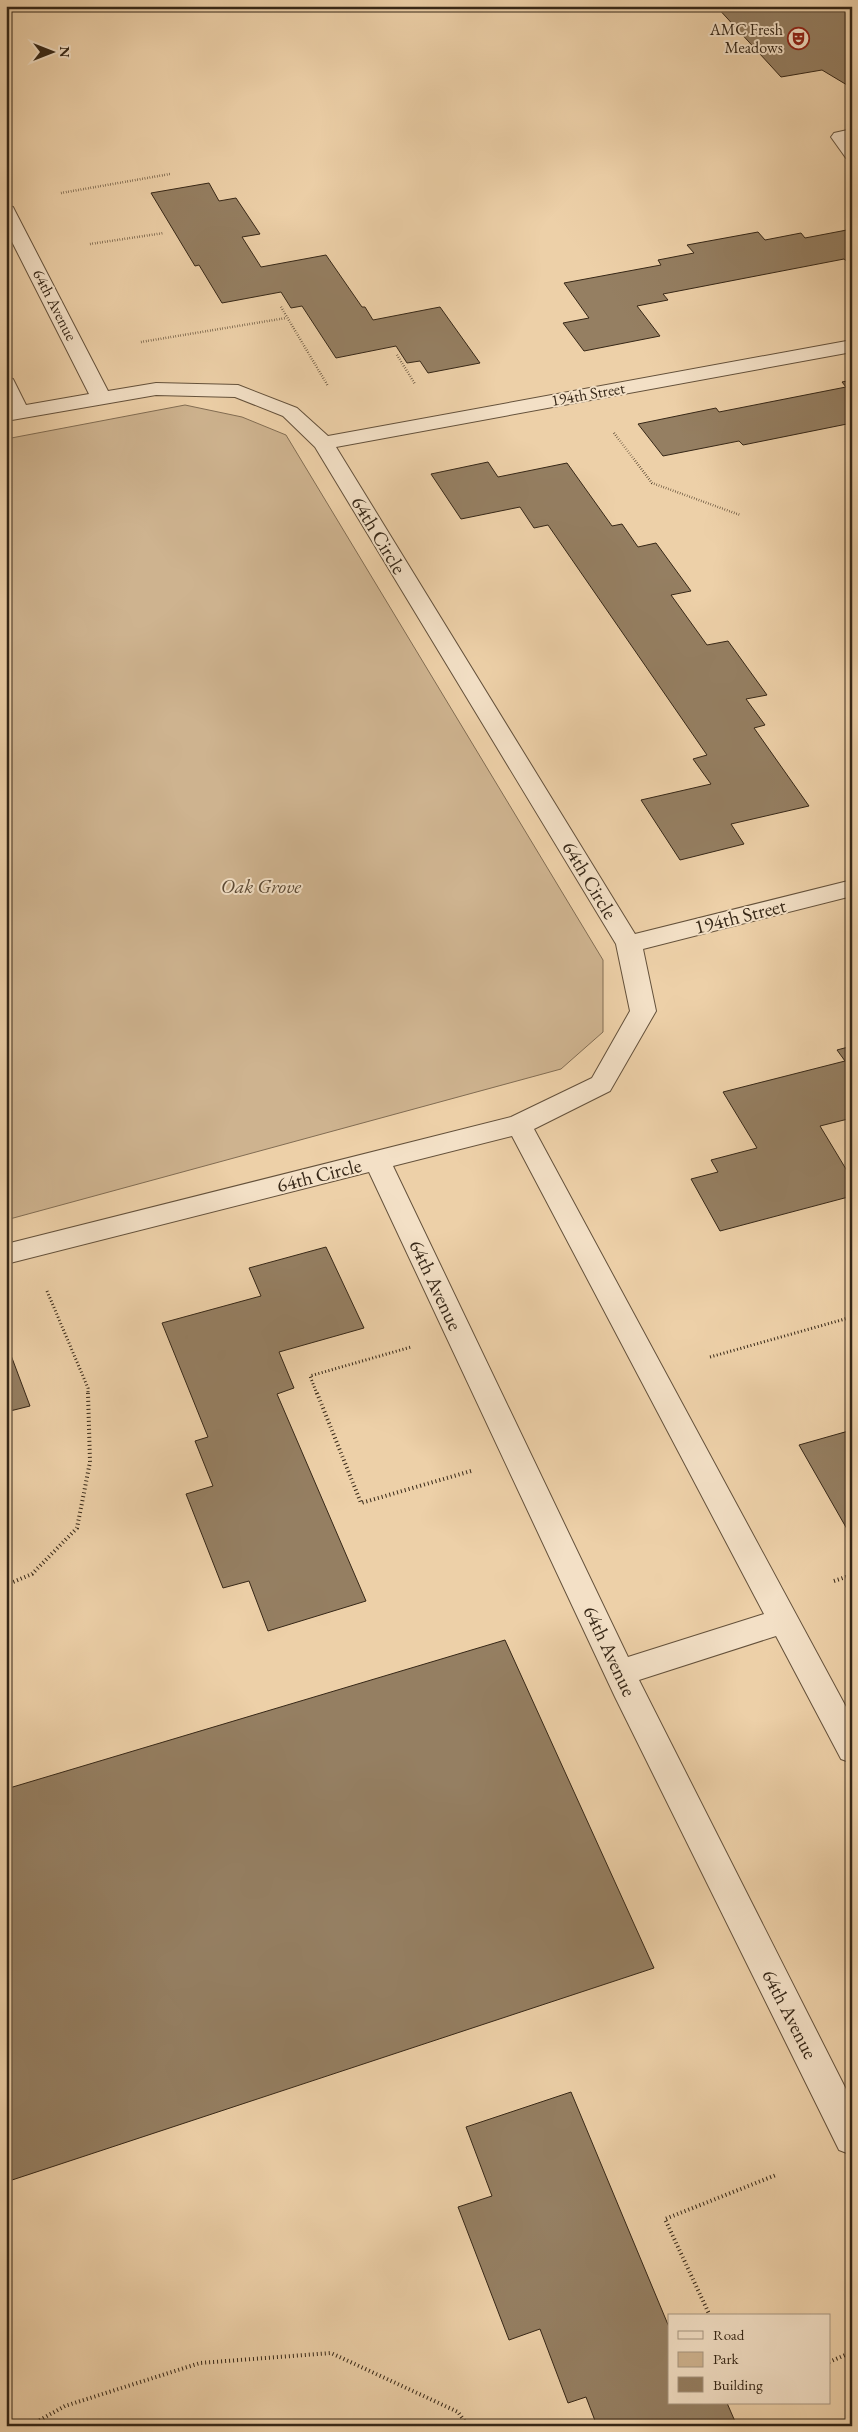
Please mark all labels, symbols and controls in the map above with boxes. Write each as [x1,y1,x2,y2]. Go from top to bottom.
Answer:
place label: AMC Fresh Meadows [709,19,783,58]
theatre icon: AMC Fresh Meadows [787,26,811,50]
north arrow [28,28,78,78]
text: N [56,46,74,58]
street label: 64th Avenue [28,266,82,344]
street label: 194th Street [549,377,627,411]
street label: 64th Circle [346,491,412,579]
street label: 64th Circle [557,836,623,924]
park label: Oak Grove [221,873,301,899]
street label: 194th Street [692,892,789,940]
street label: 64th Circle [274,1152,364,1198]
street label: 64th Avenue [404,1235,468,1335]
street label: 64th Avenue [578,1601,642,1701]
street label: 64th Avenue [756,1965,824,2063]
legend [668,2314,830,2404]
text: Road [713,2325,745,2344]
text: Park [713,2349,740,2368]
text: Building [713,2375,763,2394]

